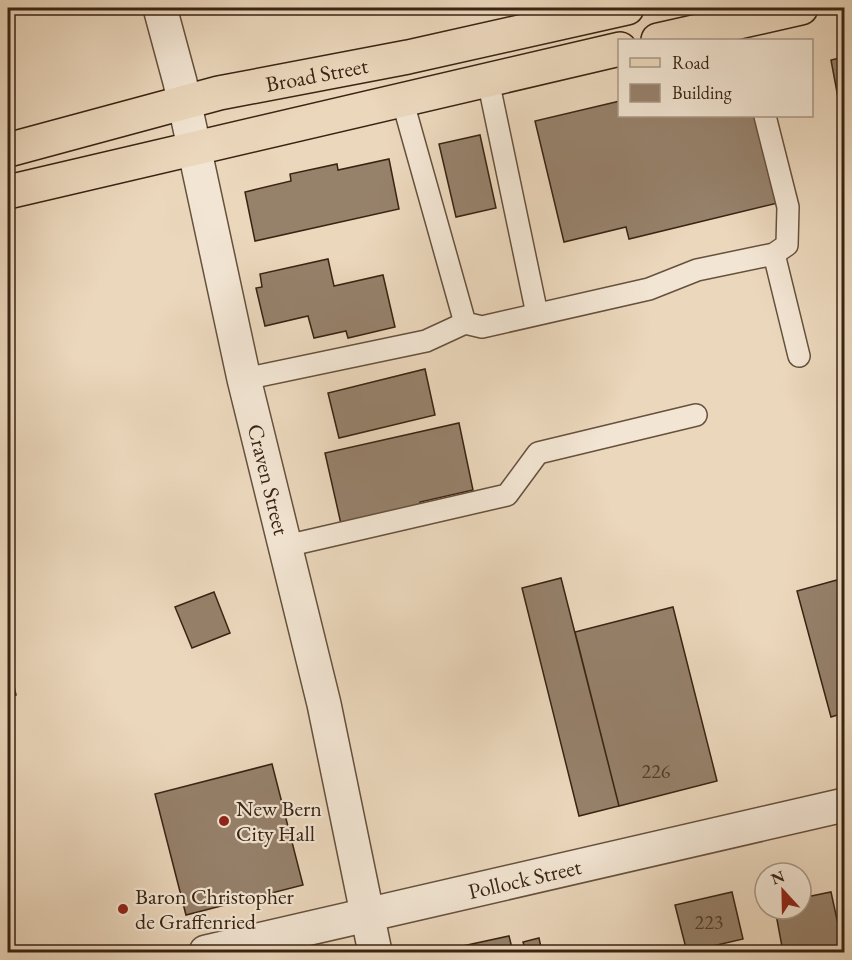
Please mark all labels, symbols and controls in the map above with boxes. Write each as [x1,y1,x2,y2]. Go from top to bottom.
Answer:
legend [618,39,813,117]
street label: Broad Street [263,50,370,98]
text: Road [672,51,711,74]
text: Building [672,81,732,104]
street label: Craven Street [241,421,296,538]
house number: 226 [642,758,671,784]
place label: New Bern City Hall [236,794,322,848]
marker: New Bern City Hall [217,814,231,828]
street label: Pollock Street [465,852,584,906]
north arrow [753,861,813,921]
text: N [768,865,788,890]
place label: Baron Christopher de Graffenried [135,882,295,936]
marker: Baron Christopher de Graffenried [116,902,130,916]
house number: 223 [695,909,723,935]

